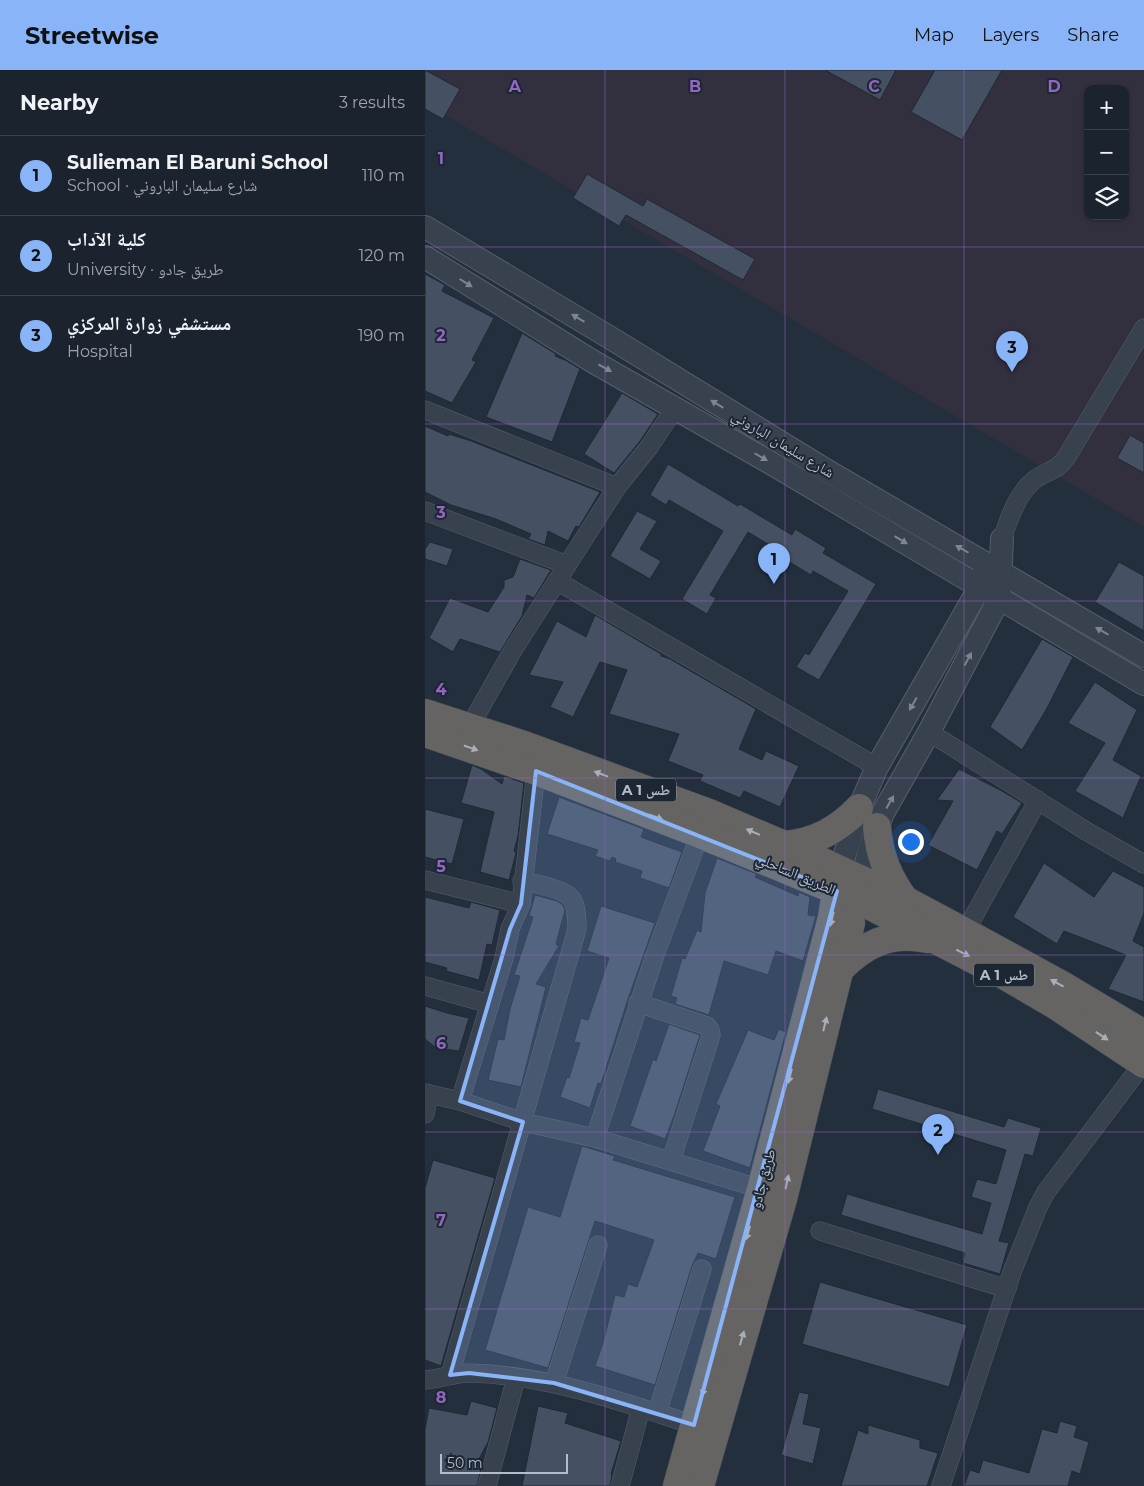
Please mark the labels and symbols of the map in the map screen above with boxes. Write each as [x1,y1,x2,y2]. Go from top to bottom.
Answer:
text: A [508,77,522,96]
text: B [689,77,701,96]
text: C [868,77,880,96]
text: D [1047,77,1061,96]
text: 1 [438,149,444,168]
one-way arrow [460,278,473,288]
one-way arrow [572,314,585,323]
text: 2 [436,326,446,345]
pin: 3 [996,331,1028,372]
one-way arrow [598,364,611,373]
one-way arrow [710,399,723,408]
street label: شارع سليمان الباروني [727,405,838,484]
one-way arrow [755,453,768,462]
text: 3 [435,503,446,522]
one-way arrow [895,535,908,544]
pin: 1 [758,543,790,584]
one-way arrow [954,545,969,553]
one-way arrow [1095,627,1108,636]
one-way arrow [964,652,972,666]
text: 4 [435,680,447,699]
one-way arrow [909,697,917,712]
one-way arrow [464,745,479,752]
one-way arrow [594,770,609,777]
road number: A 1 طس [616,778,676,802]
one-way arrow [886,794,894,809]
one-way arrow [649,814,664,821]
one-way arrow [746,827,760,835]
your location [898,829,924,855]
street label: الطريق الساحلي [752,848,839,901]
text: 5 [436,857,446,876]
one-way arrow [828,911,836,926]
one-way arrow [956,949,970,957]
road number: A 1 طس [974,964,1034,986]
one-way arrow [1050,978,1063,987]
one-way arrow [821,1016,829,1031]
one-way arrow [1096,1031,1109,1041]
text: 6 [436,1034,446,1053]
one-way arrow [786,1068,794,1083]
pin: 2 [922,1114,954,1155]
street label: طريق جادو [745,1147,781,1211]
one-way arrow [783,1174,791,1189]
text: 7 [436,1211,446,1230]
one-way arrow [744,1225,752,1240]
one-way arrow [739,1331,747,1346]
one-way arrow [700,1381,708,1397]
text: 8 [436,1388,446,1407]
scale bar [440,1451,567,1474]

